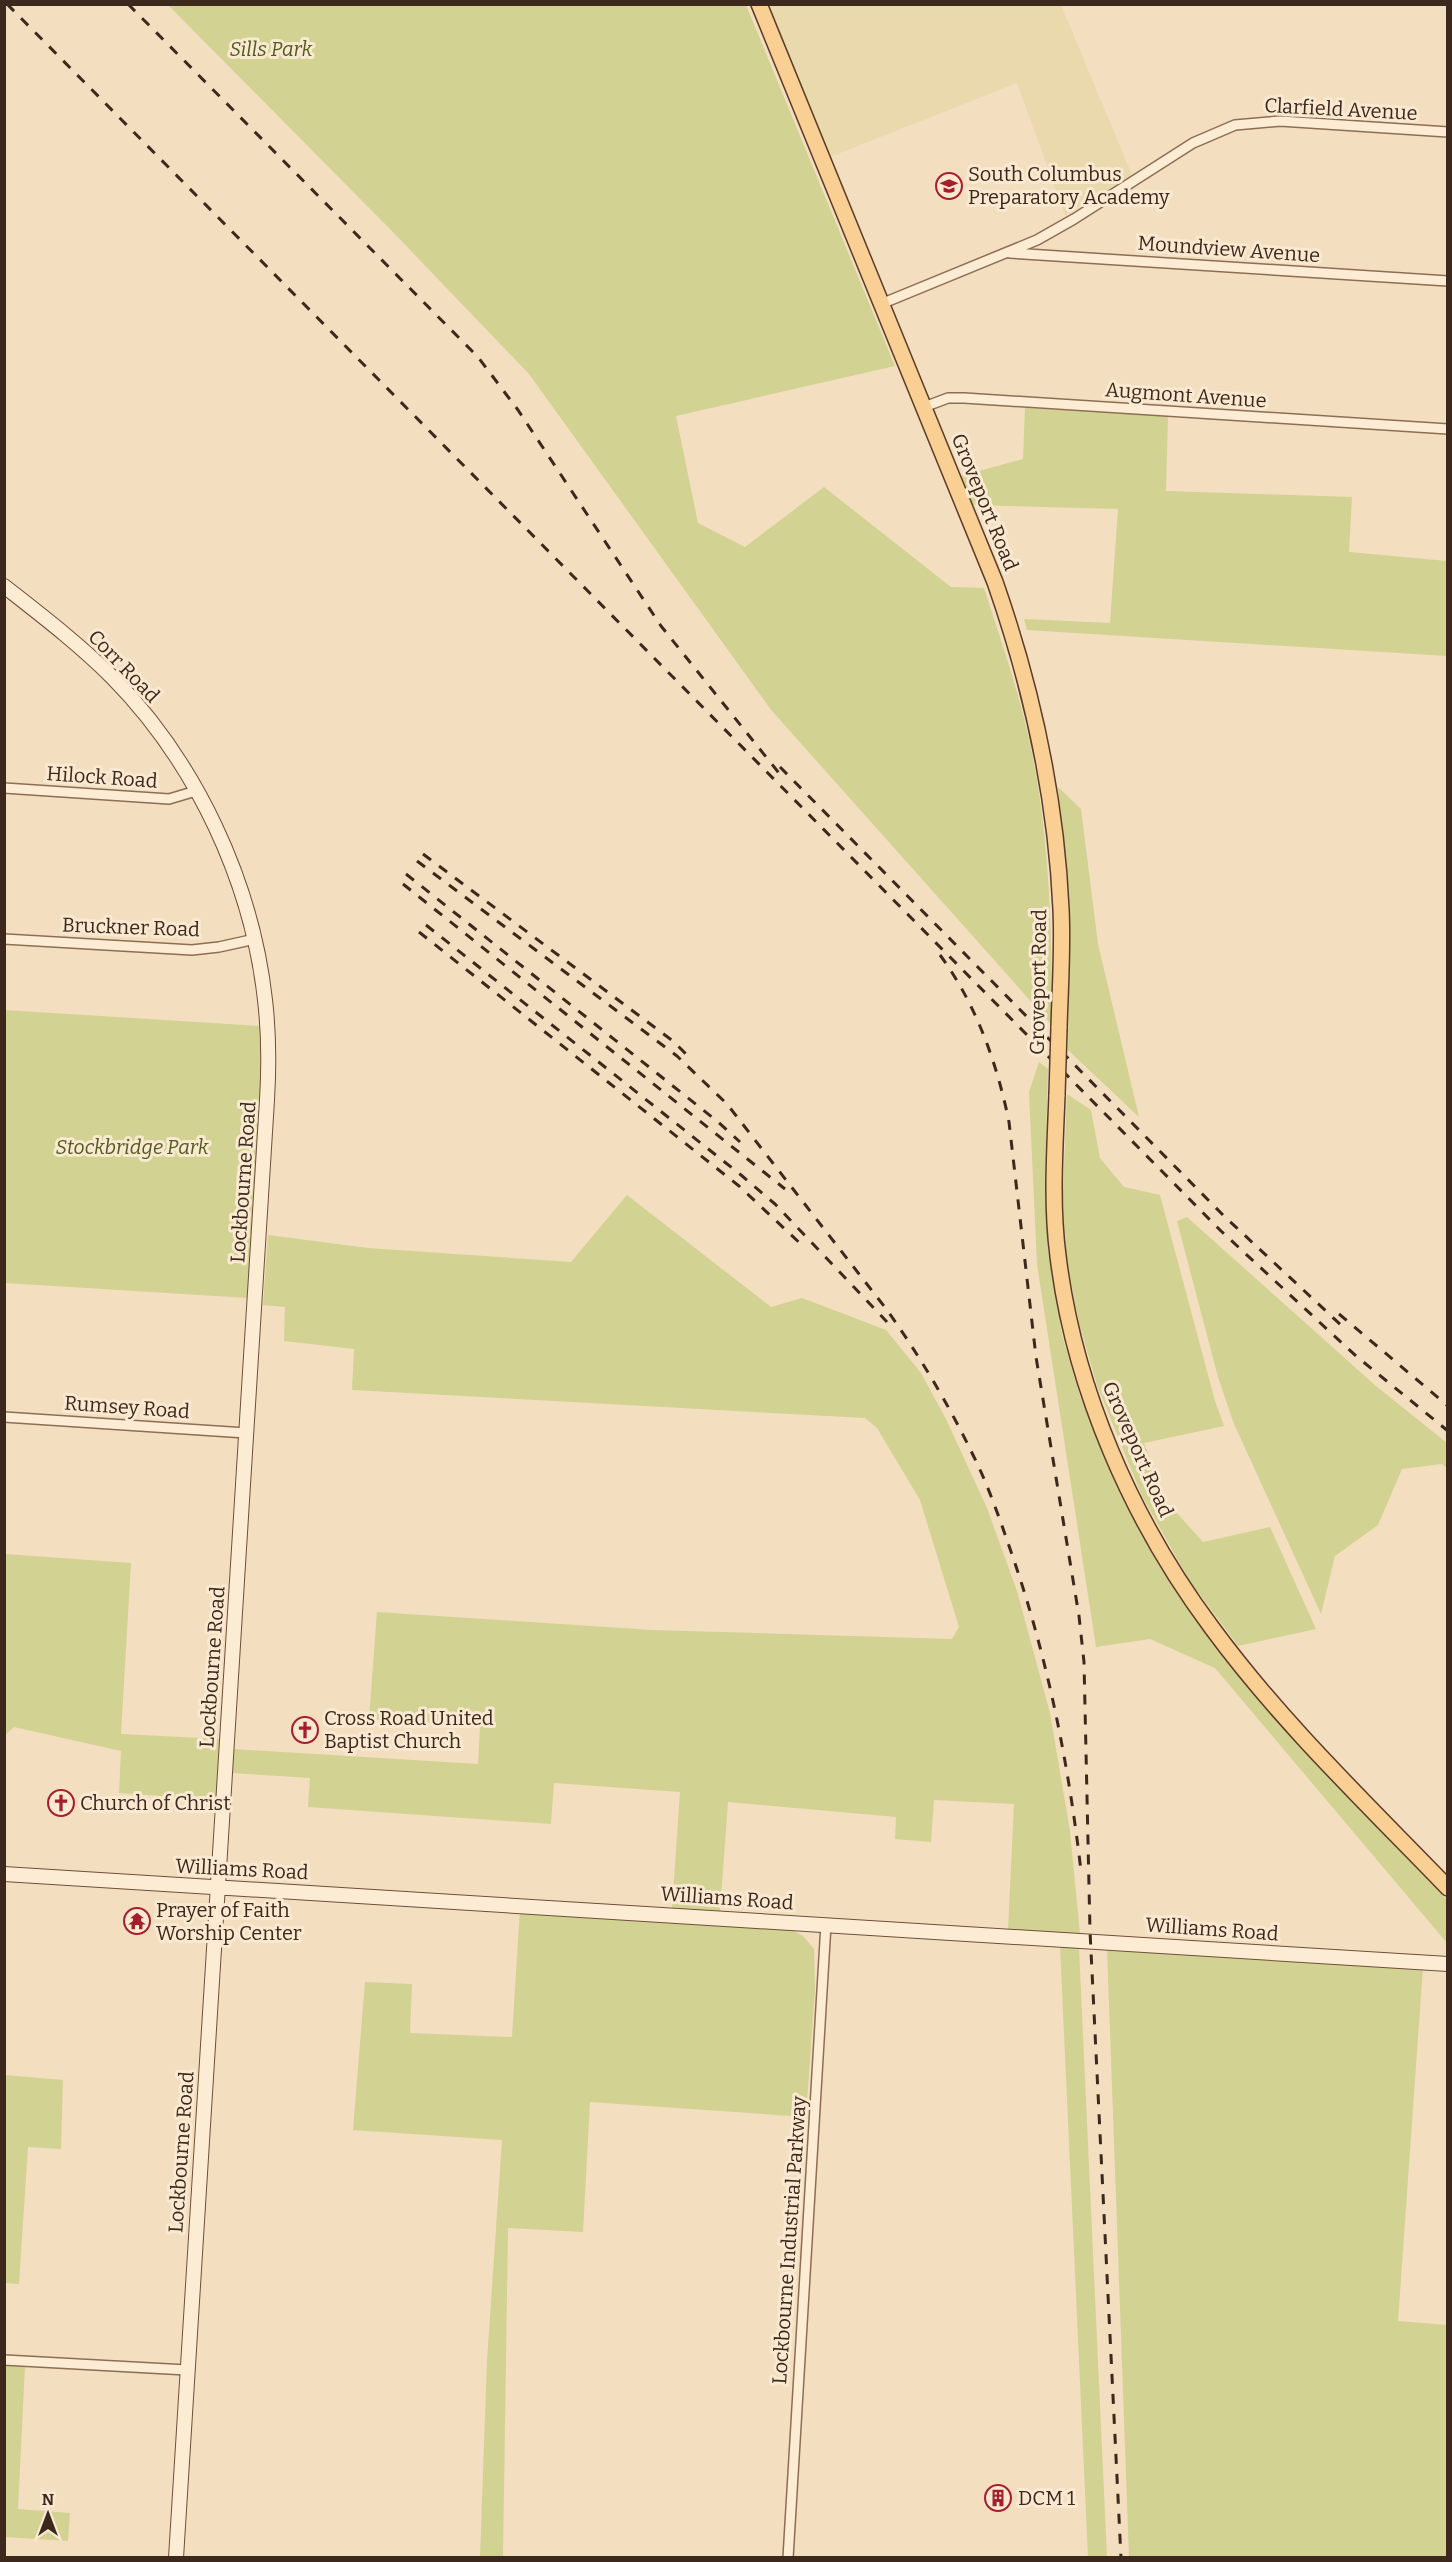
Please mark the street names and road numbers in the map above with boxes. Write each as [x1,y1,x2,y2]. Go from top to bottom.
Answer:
street label: Clarfield Avenue [1264,93,1418,125]
street label: Moundview Avenue [1137,231,1321,267]
street label: Augmont Avenue [1105,377,1267,413]
street label: Groveport Road [947,430,1024,574]
street label: Corr Road [83,624,165,708]
street label: Hilock Road [46,761,159,793]
street label: Groveport Road [1025,909,1051,1055]
street label: Bruckner Road [62,913,201,941]
street label: Lockbourne Road [225,1100,261,1264]
street label: Groveport Road [1097,1377,1179,1521]
street label: Rumsey Road [63,1391,191,1423]
street label: Lockbourne Road [194,1585,230,1749]
street label: Williams Road [175,1854,309,1884]
street label: Williams Road [660,1881,794,1915]
street label: Williams Road [1145,1912,1279,1946]
street label: Lockbourne Road [163,2070,199,2234]
street label: Lockbourne Industrial Parkway [767,2095,811,2385]

